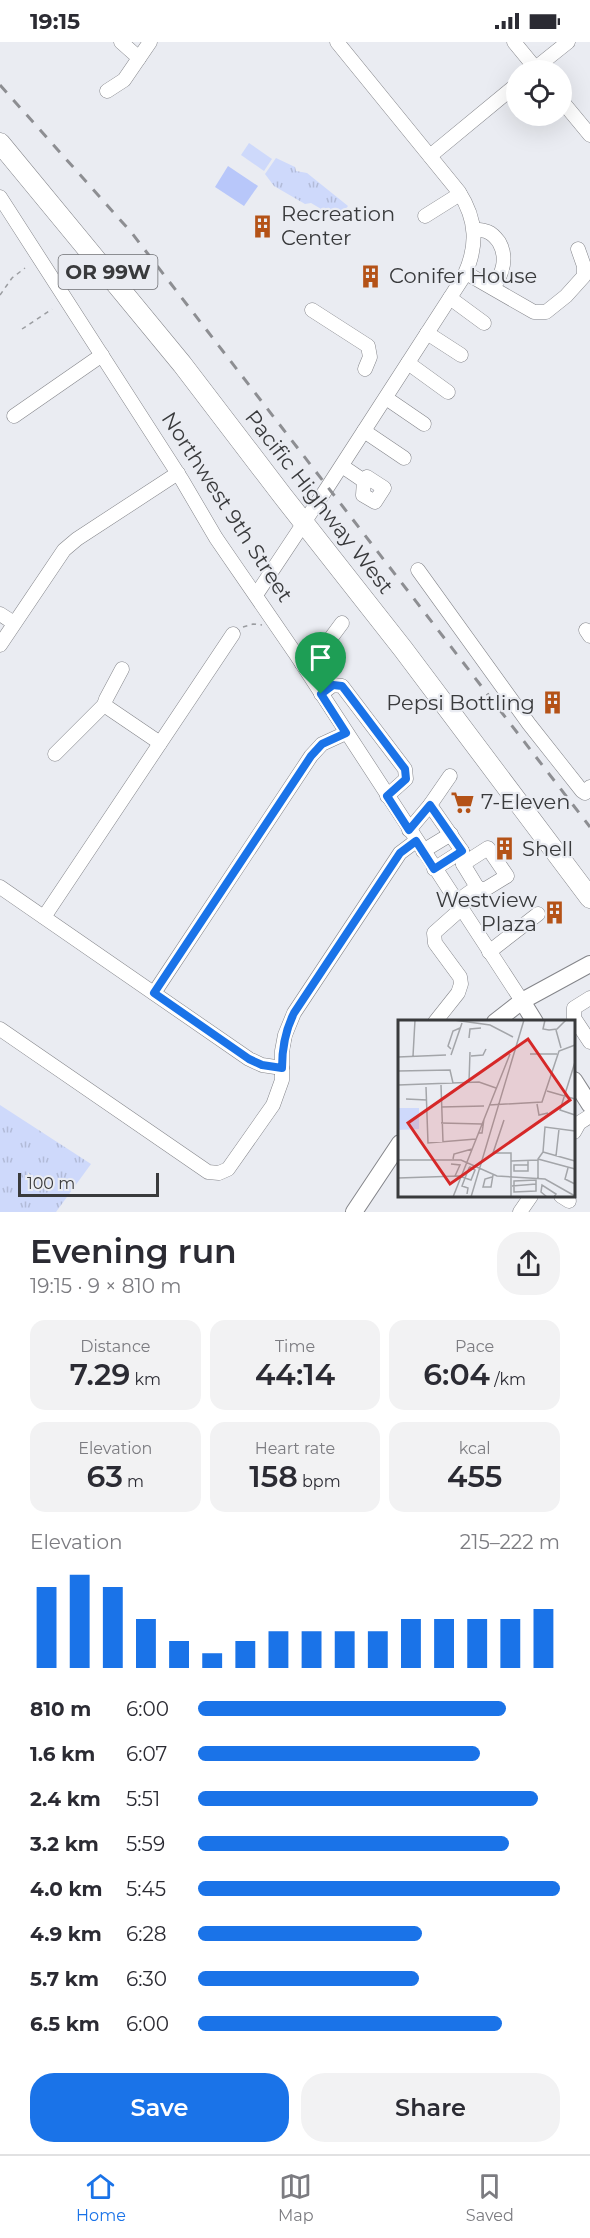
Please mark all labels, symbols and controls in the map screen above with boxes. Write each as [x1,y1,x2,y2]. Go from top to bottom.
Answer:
text: 19:15 [30,8,80,35]
map controls [506,60,572,126]
button: locate [506,60,572,126]
place label: Recreation Center [281,201,395,250]
building icon: Recreation Center [250,213,276,239]
road number: OR 99W [58,255,158,289]
building icon: Conifer House [358,263,384,289]
place label: Conifer House [389,263,537,288]
street label: Pacific Highway West [240,405,399,598]
street label: Northwest 9th Street [157,407,298,606]
pin [295,632,346,694]
icon: arrive [304,641,337,674]
place label: Pepsi Bottling [386,690,535,715]
building icon: Pepsi Bottling [540,690,566,716]
supermarket icon: 7-Eleven [450,789,476,815]
place label: 7-Eleven [481,789,570,814]
building icon: Shell [491,836,517,862]
place label: Shell [522,836,573,861]
place label: Westview Plaza [436,887,538,936]
building icon: Westview Plaza [542,899,568,925]
inset map [398,1020,575,1197]
scale bar [18,1170,159,1198]
text: 100 m [27,1174,75,1193]
text: Evening run [30,1231,237,1271]
button: share [497,1232,560,1295]
text: 19:15 · 9 × 810 m [30,1274,182,1298]
text: Distance [80,1337,150,1356]
text: Time [275,1337,315,1356]
text: Pace [455,1337,494,1356]
text: 7.29 [70,1356,130,1393]
text: 44:14 [255,1356,335,1393]
text: 6:04 [423,1356,490,1393]
text: km [130,1370,161,1389]
text: /km [490,1370,526,1389]
text: Elevation [78,1439,152,1458]
text: Heart rate [255,1439,335,1458]
text: kcal [459,1439,491,1458]
text: 63 [87,1458,123,1495]
text: 158 [249,1458,298,1495]
text: 455 [447,1458,502,1495]
text: m [123,1472,144,1491]
text: bpm [298,1472,341,1491]
text: Elevation [30,1530,122,1554]
text: 215–222 m [460,1530,560,1554]
text: 810 m [30,1697,91,1721]
text: 6:00 [126,1697,169,1721]
text: 1.6 km [30,1742,95,1766]
text: 6:07 [126,1742,167,1766]
text: 2.4 km [30,1787,101,1811]
text: 5:51 [126,1787,160,1811]
text: 3.2 km [30,1832,99,1856]
text: 5:59 [126,1832,165,1856]
text: 4.0 km [30,1877,102,1901]
text: 5:45 [126,1877,166,1901]
text: 4.9 km [30,1922,102,1946]
text: 6:28 [126,1922,167,1946]
text: 5.7 km [30,1967,99,1991]
text: 6:30 [126,1967,167,1991]
text: 6.5 km [30,2012,100,2036]
text: 6:00 [126,2012,169,2036]
button: Save [30,2073,289,2142]
button: Share [301,2073,560,2142]
tab: Home [76,2170,126,2225]
tab: Map [278,2170,314,2225]
tab: Saved [466,2170,514,2225]

